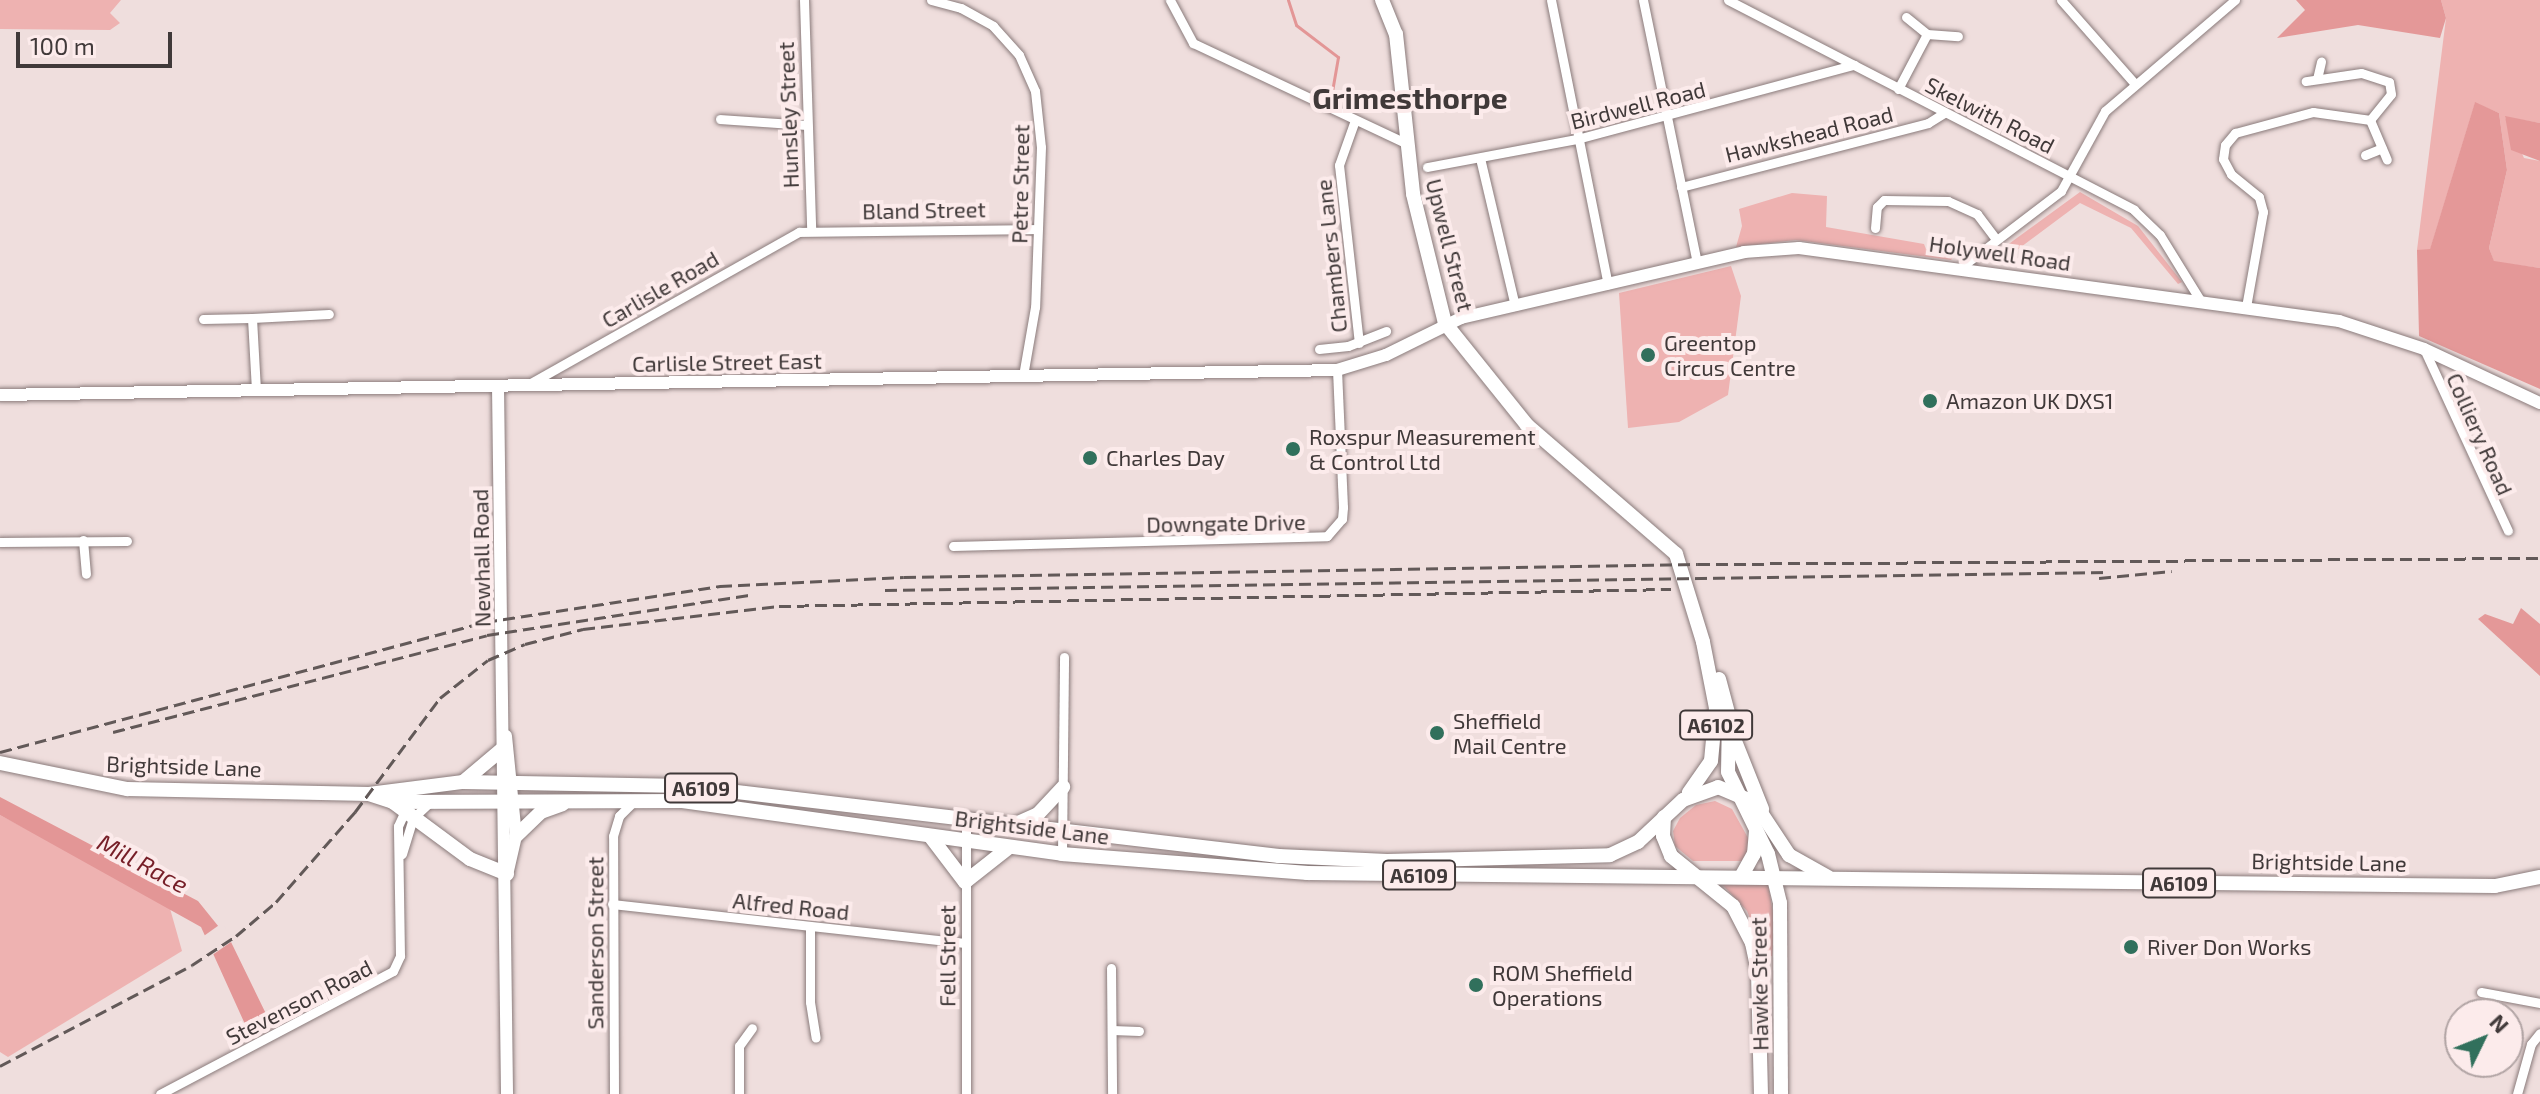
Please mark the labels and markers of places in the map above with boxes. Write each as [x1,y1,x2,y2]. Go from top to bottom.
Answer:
place label: Greentop Circus Centre [1664,329,1796,380]
marker: Greentop Circus Centre [1639,346,1657,364]
place label: Amazon UK DXS1 [1946,388,2114,414]
marker: Amazon UK DXS1 [1921,392,1939,410]
place label: Roxspur Measurement & Control Ltd [1309,423,1536,474]
marker: Roxspur Measurement & Control Ltd [1284,440,1302,458]
place label: Charles Day [1106,445,1225,471]
marker: Charles Day [1081,449,1099,467]
place label: Sheffield Mail Centre [1453,707,1567,758]
marker: Sheffield Mail Centre [1428,724,1446,742]
place label: River Don Works [2147,934,2312,960]
marker: River Don Works [2122,938,2140,956]
place label: ROM Sheffield Operations [1492,959,1633,1010]
marker: ROM Sheffield Operations [1467,976,1485,994]

